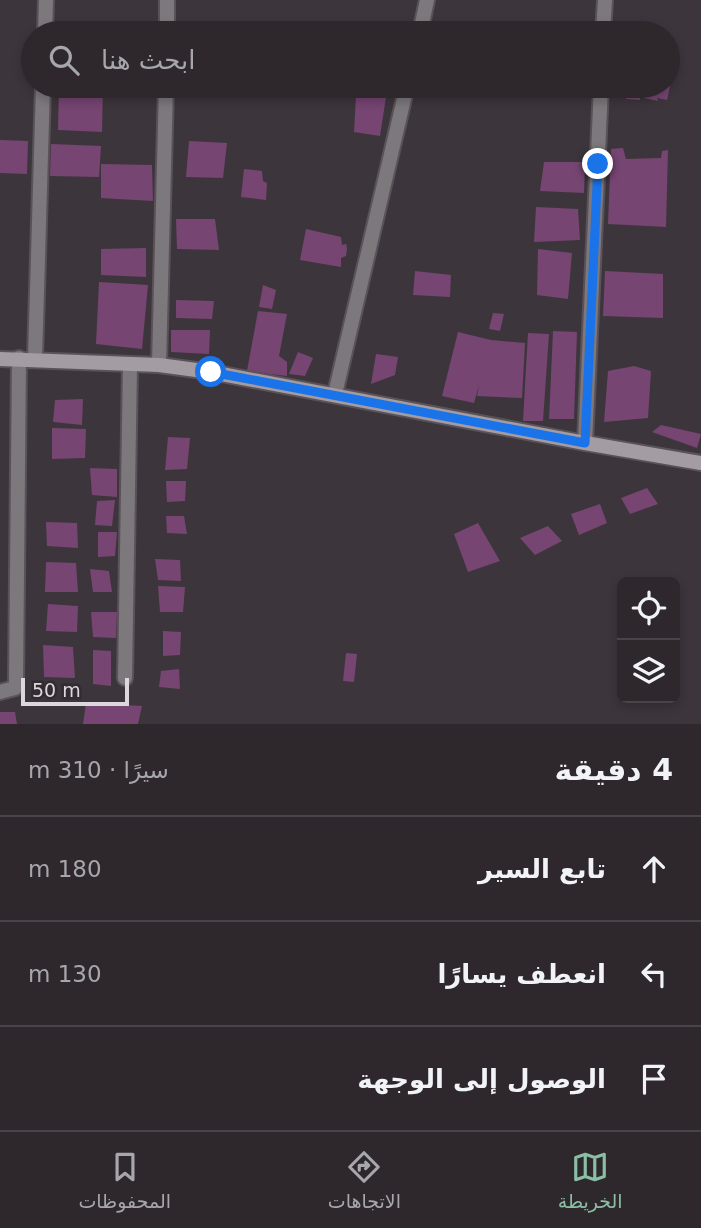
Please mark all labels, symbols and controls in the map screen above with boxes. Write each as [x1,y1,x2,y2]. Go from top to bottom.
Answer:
search box [21,21,680,98]
icon: search [45,41,83,79]
text: ابحث هنا [101,45,196,75]
route end [582,148,613,179]
route start [195,356,226,387]
map controls [617,577,680,703]
button: locate [617,577,680,640]
button: layers [617,640,680,703]
scale bar [21,675,130,707]
text: 50 m [32,679,81,701]
text: 4 دقيقة [555,752,673,787]
text: سيرًا · 310 m [28,757,169,783]
icon: ahead [635,850,673,888]
text: تابع السير [478,854,606,884]
text: 180 m [28,856,102,882]
icon: left [635,955,673,993]
text: انعطف يسارًا [437,959,606,989]
text: 130 m [28,961,102,987]
icon: arrive [635,1060,673,1098]
text: الوصول إلى الوجهة [357,1064,606,1094]
tab: المحفوظات [78,1148,171,1212]
tab: الاتجاهات [328,1148,401,1212]
tab: الخريطة [558,1148,623,1212]

